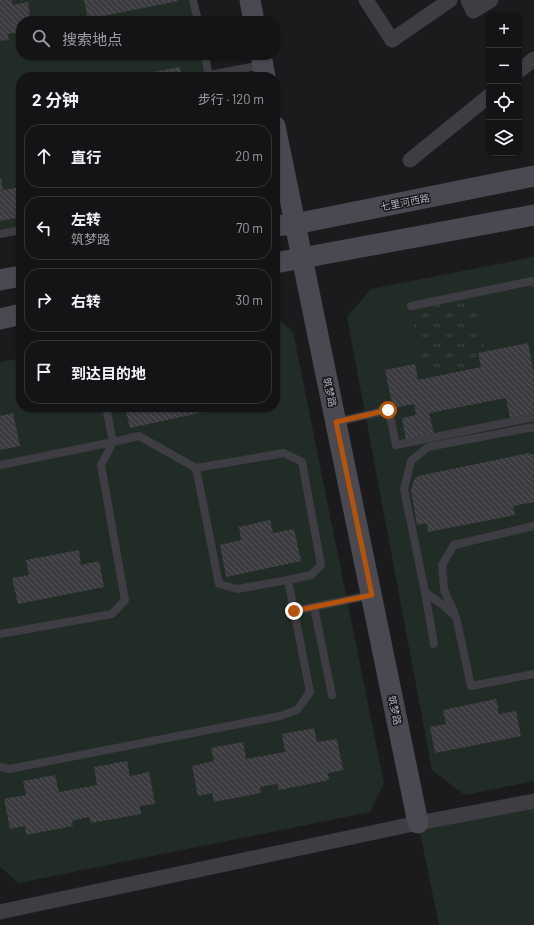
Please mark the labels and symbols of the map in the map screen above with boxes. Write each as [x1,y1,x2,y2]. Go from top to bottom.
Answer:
street label: 七里河西路 [379,191,431,213]
street label: 筑梦路 [321,376,339,408]
route start [379,401,397,419]
route end [285,602,303,620]
street label: 筑梦路 [386,694,404,726]

